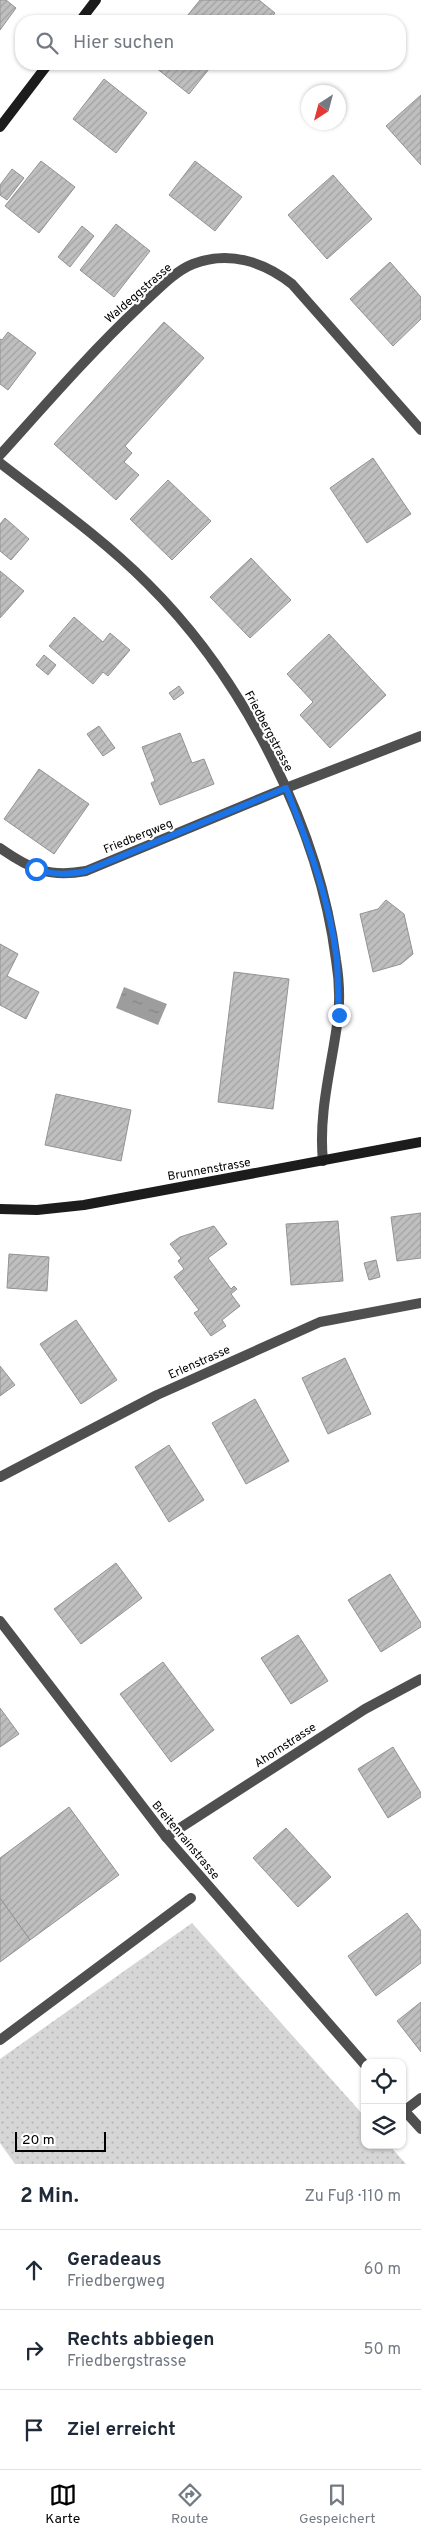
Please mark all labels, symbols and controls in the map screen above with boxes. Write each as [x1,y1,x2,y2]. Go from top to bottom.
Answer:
search box [15,15,406,70]
icon: search [33,29,61,57]
text: Hier suchen [73,31,174,55]
north arrow [301,85,346,130]
street label: Waldeggstrasse [102,260,176,327]
street label: Friedbergstrasse [240,688,296,775]
street label: Friedbergweg [101,816,175,858]
route start [25,858,48,881]
route end [328,1004,351,1027]
street label: Brunnenstrasse [166,1155,252,1185]
street label: Erlenstrasse [166,1342,233,1384]
street label: Ahornstrasse [251,1720,320,1772]
street label: Breitenrainstrasse [148,1798,223,1883]
map controls [361,2059,406,2149]
button: locate [361,2059,406,2104]
button: layers [361,2104,406,2149]
scale bar [15,2129,106,2152]
text: 20 m [22,2132,55,2149]
text: 2 Min. [20,2183,79,2210]
text: Zu Fuß · 110 m [304,2187,401,2207]
text: Geradeaus [67,2248,162,2272]
icon: ahead [20,2256,48,2284]
text: 60 m [364,2260,401,2280]
text: Friedbergweg [67,2272,165,2292]
text: Rechts abbiegen [67,2328,215,2352]
icon: right [20,2336,48,2364]
text: 50 m [364,2340,401,2360]
text: Friedbergstrasse [67,2352,186,2372]
icon: arrive [20,2416,48,2444]
text: Ziel erreicht [67,2418,176,2442]
tab: Karte [45,2481,80,2528]
tab: Route [171,2481,208,2528]
tab: Gespeichert [299,2481,376,2528]

